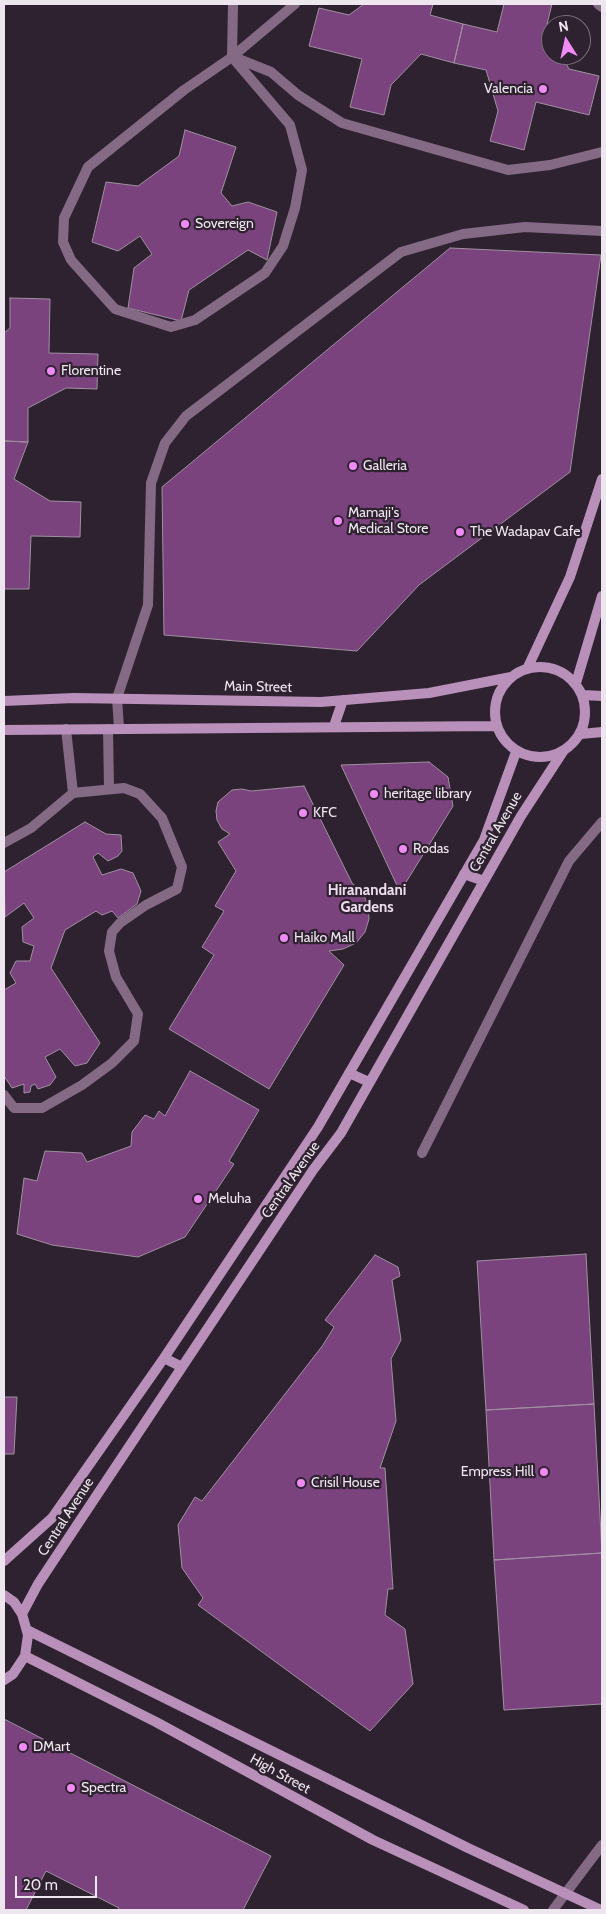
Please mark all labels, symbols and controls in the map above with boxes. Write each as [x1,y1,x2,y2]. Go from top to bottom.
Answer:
north arrow [541,15,591,65]
text: N [557,16,570,36]
place label: Valencia [484,81,533,97]
marker: Valencia [537,83,549,95]
place label: Sovereign [195,216,254,232]
marker: Sovereign [179,218,191,230]
place label: Florentine [61,363,121,379]
marker: Florentine [45,365,57,377]
place label: Galleria [363,458,407,474]
marker: Galleria [347,460,359,472]
place label: Mamaji's Medical Store [348,505,428,538]
marker: Mamaji's Medical Store [332,515,344,527]
place label: The Wadapav Cafe [470,524,580,540]
marker: The Wadapav Cafe [454,526,466,538]
street label: Main Street [224,678,292,696]
place label: heritage library [384,786,471,802]
marker: heritage library [368,788,380,800]
street label: Central Avenue [466,789,526,875]
place label: KFC [313,805,337,821]
marker: KFC [297,807,309,819]
place label: Rodas [413,841,449,857]
marker: Rodas [397,843,409,855]
district label: Hiranandani Gardens [328,882,406,917]
place label: Haiko Mall [294,930,355,946]
marker: Haiko Mall [278,932,290,944]
street label: Central Avenue [258,1138,324,1222]
place label: Meluha [208,1191,251,1207]
marker: Meluha [192,1193,204,1205]
place label: Empress Hill [461,1464,534,1480]
marker: Empress Hill [538,1466,550,1478]
street label: Central Avenue [34,1475,98,1559]
place label: Crisil House [311,1475,380,1491]
marker: Crisil House [295,1477,307,1489]
place label: DMart [33,1739,70,1755]
marker: DMart [17,1741,29,1753]
street label: High Street [247,1751,313,1797]
place label: Spectra [81,1780,126,1796]
marker: Spectra [65,1782,77,1794]
scale bar [18,1866,100,1898]
text: 20 m [23,1876,58,1894]

